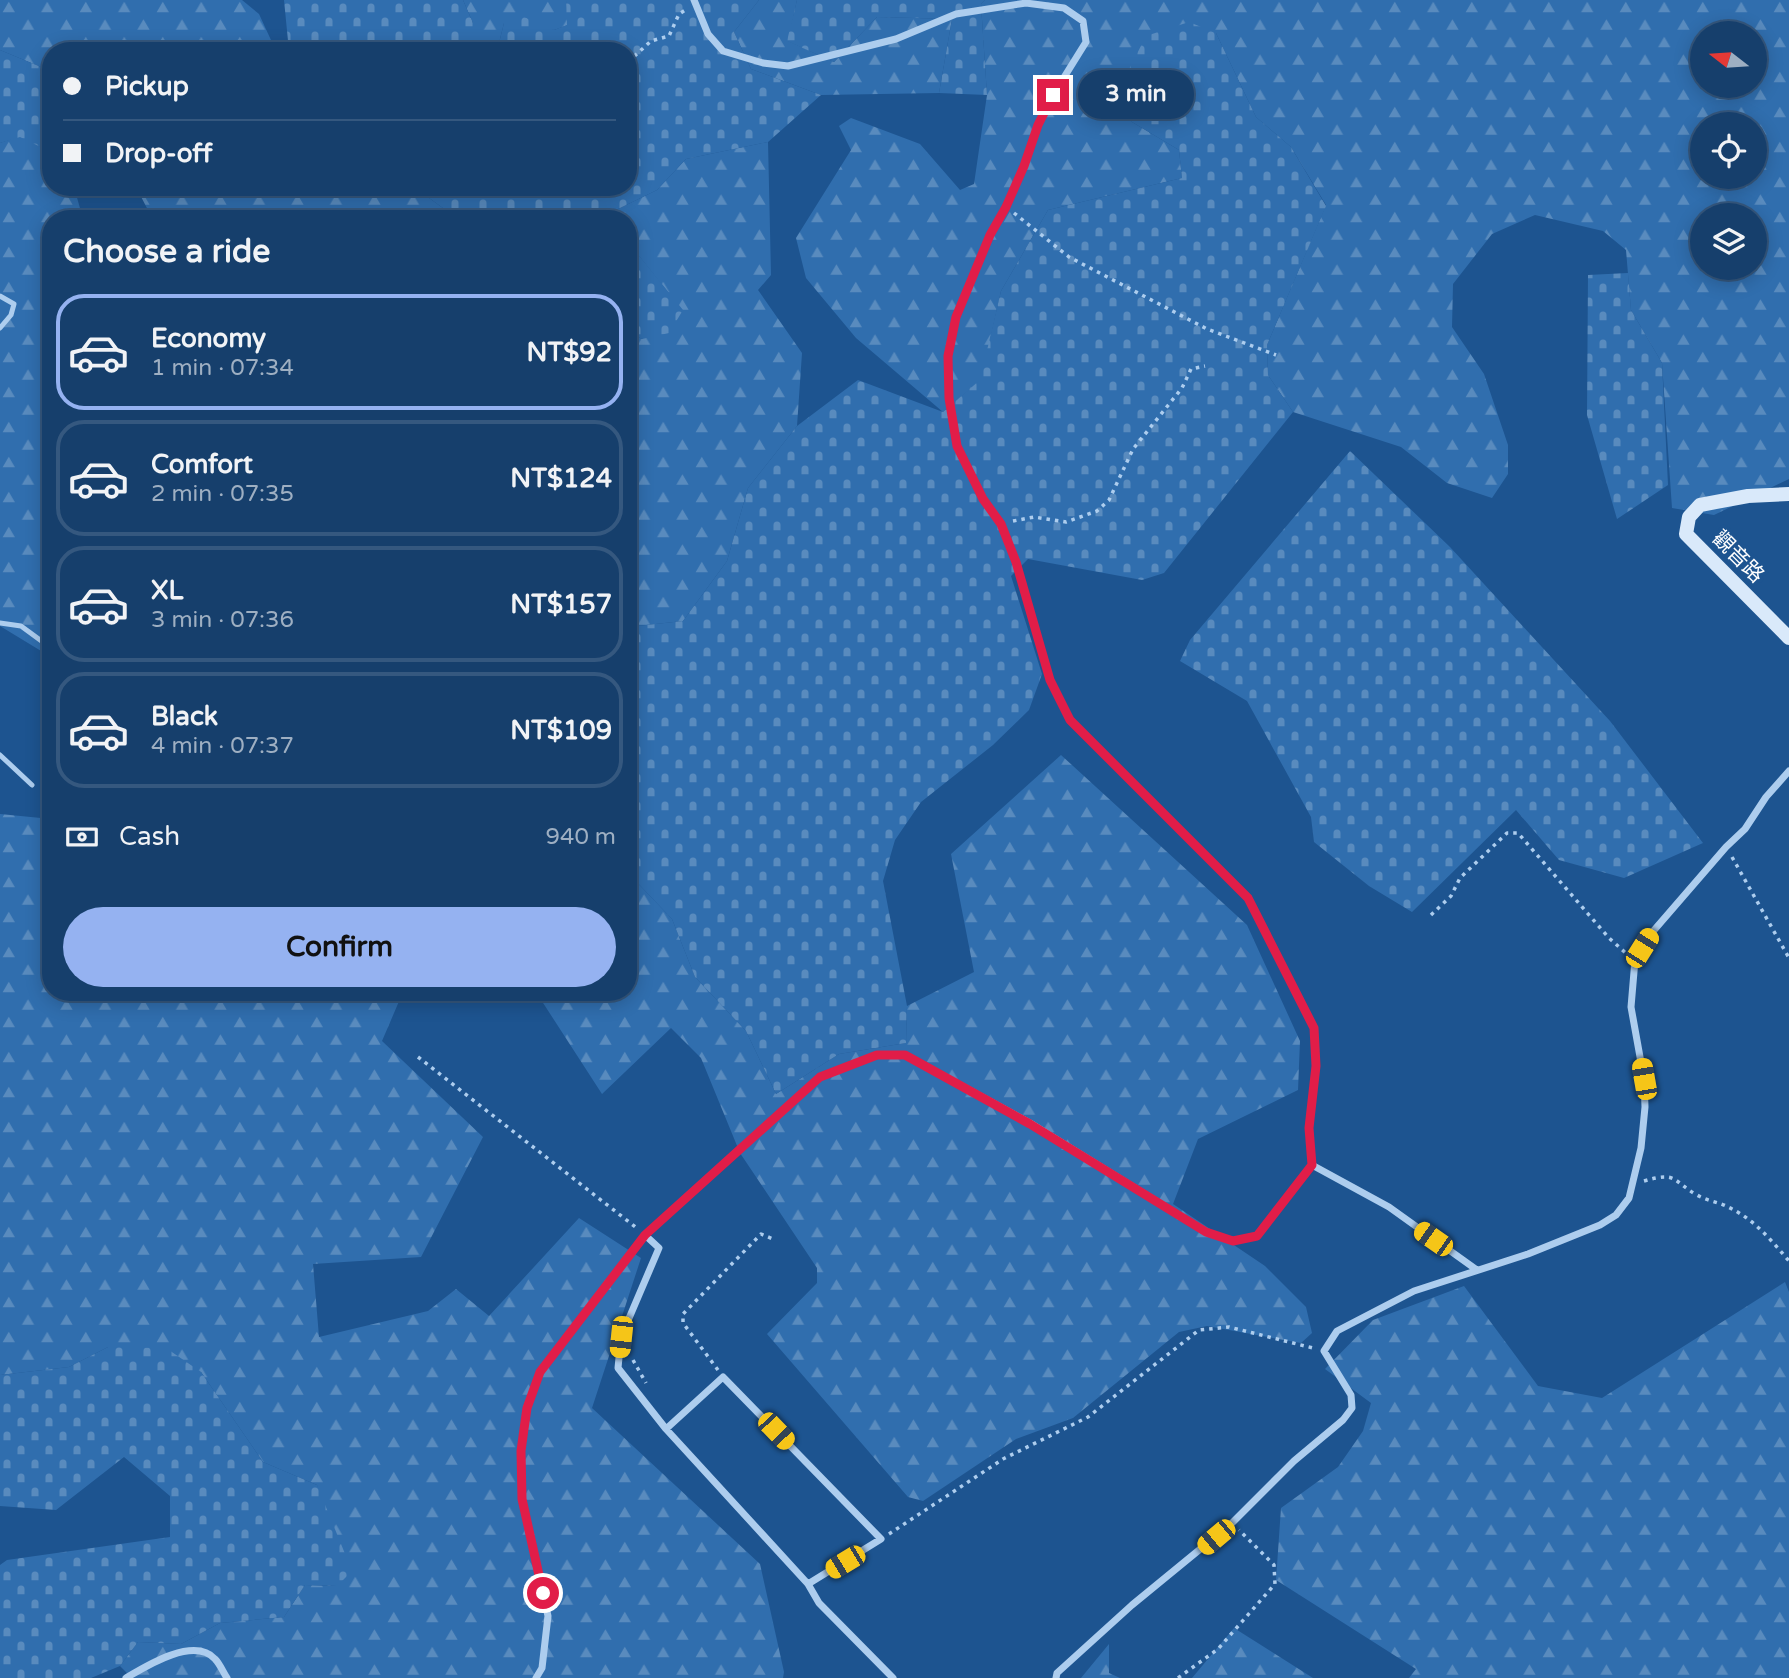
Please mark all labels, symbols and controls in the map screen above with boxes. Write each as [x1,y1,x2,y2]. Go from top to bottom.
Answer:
north arrow [1690,21,1768,98]
map controls [1690,21,1767,280]
callout: 3 min [1078,70,1193,119]
text: Pickup [105,71,189,102]
route end [1037,79,1069,111]
text: 3 min [1105,80,1167,108]
button: locate [1690,112,1767,189]
text: Drop-off [105,138,212,169]
button: layers [1690,203,1767,280]
text: Choose a ride [63,233,270,271]
icon: car [67,321,130,384]
text: Economy [151,323,266,354]
text: NT$92 [527,337,612,368]
text: 1 min · 07:34 [151,354,294,382]
icon: car [67,447,130,510]
text: Comfort [151,449,253,480]
text: NT$124 [510,463,612,494]
text: 2 min · 07:35 [151,480,294,508]
street label: 觀音路 [1707,526,1769,588]
icon: car [67,573,130,636]
text: XL [151,575,183,606]
text: NT$157 [510,589,612,620]
text: 3 min · 07:36 [151,606,294,634]
icon: car [67,699,130,762]
text: Black [151,701,218,732]
text: NT$109 [510,715,612,746]
text: 4 min · 07:37 [151,732,294,760]
icon: cash [63,818,101,856]
text: Cash [119,821,180,852]
text: 940 m [546,823,616,851]
button: Confirm [63,907,616,987]
car [1622,925,1663,971]
car [1631,1056,1658,1102]
car [1410,1218,1457,1260]
car [609,1315,634,1359]
car [754,1409,799,1453]
car [1194,1515,1239,1559]
car [822,1542,869,1582]
route start [527,1577,559,1609]

